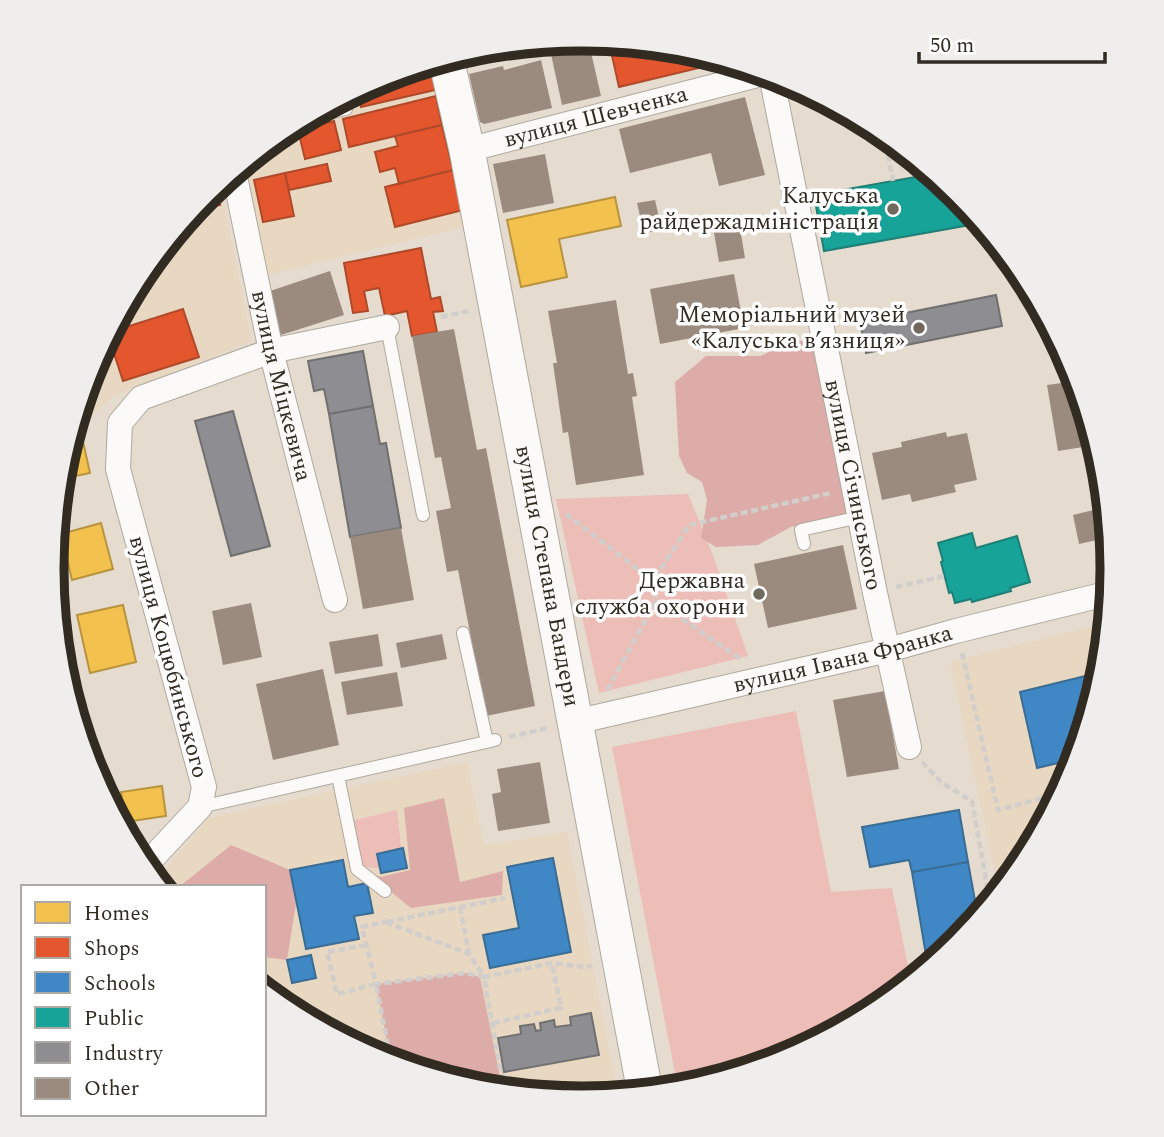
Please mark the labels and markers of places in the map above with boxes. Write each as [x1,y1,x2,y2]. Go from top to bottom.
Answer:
place label: Калуська райдержадміністрація [639,179,879,240]
marker: Калуська райдержадміністрація [885,201,901,217]
place label: Меморіальний музей «Калуська в’язниця» [678,298,905,359]
marker: Меморіальний музей «Калуська в’язниця» [911,320,927,336]
place label: Державна служба охорони [575,564,745,625]
marker: Державна служба охорони [751,586,767,602]

